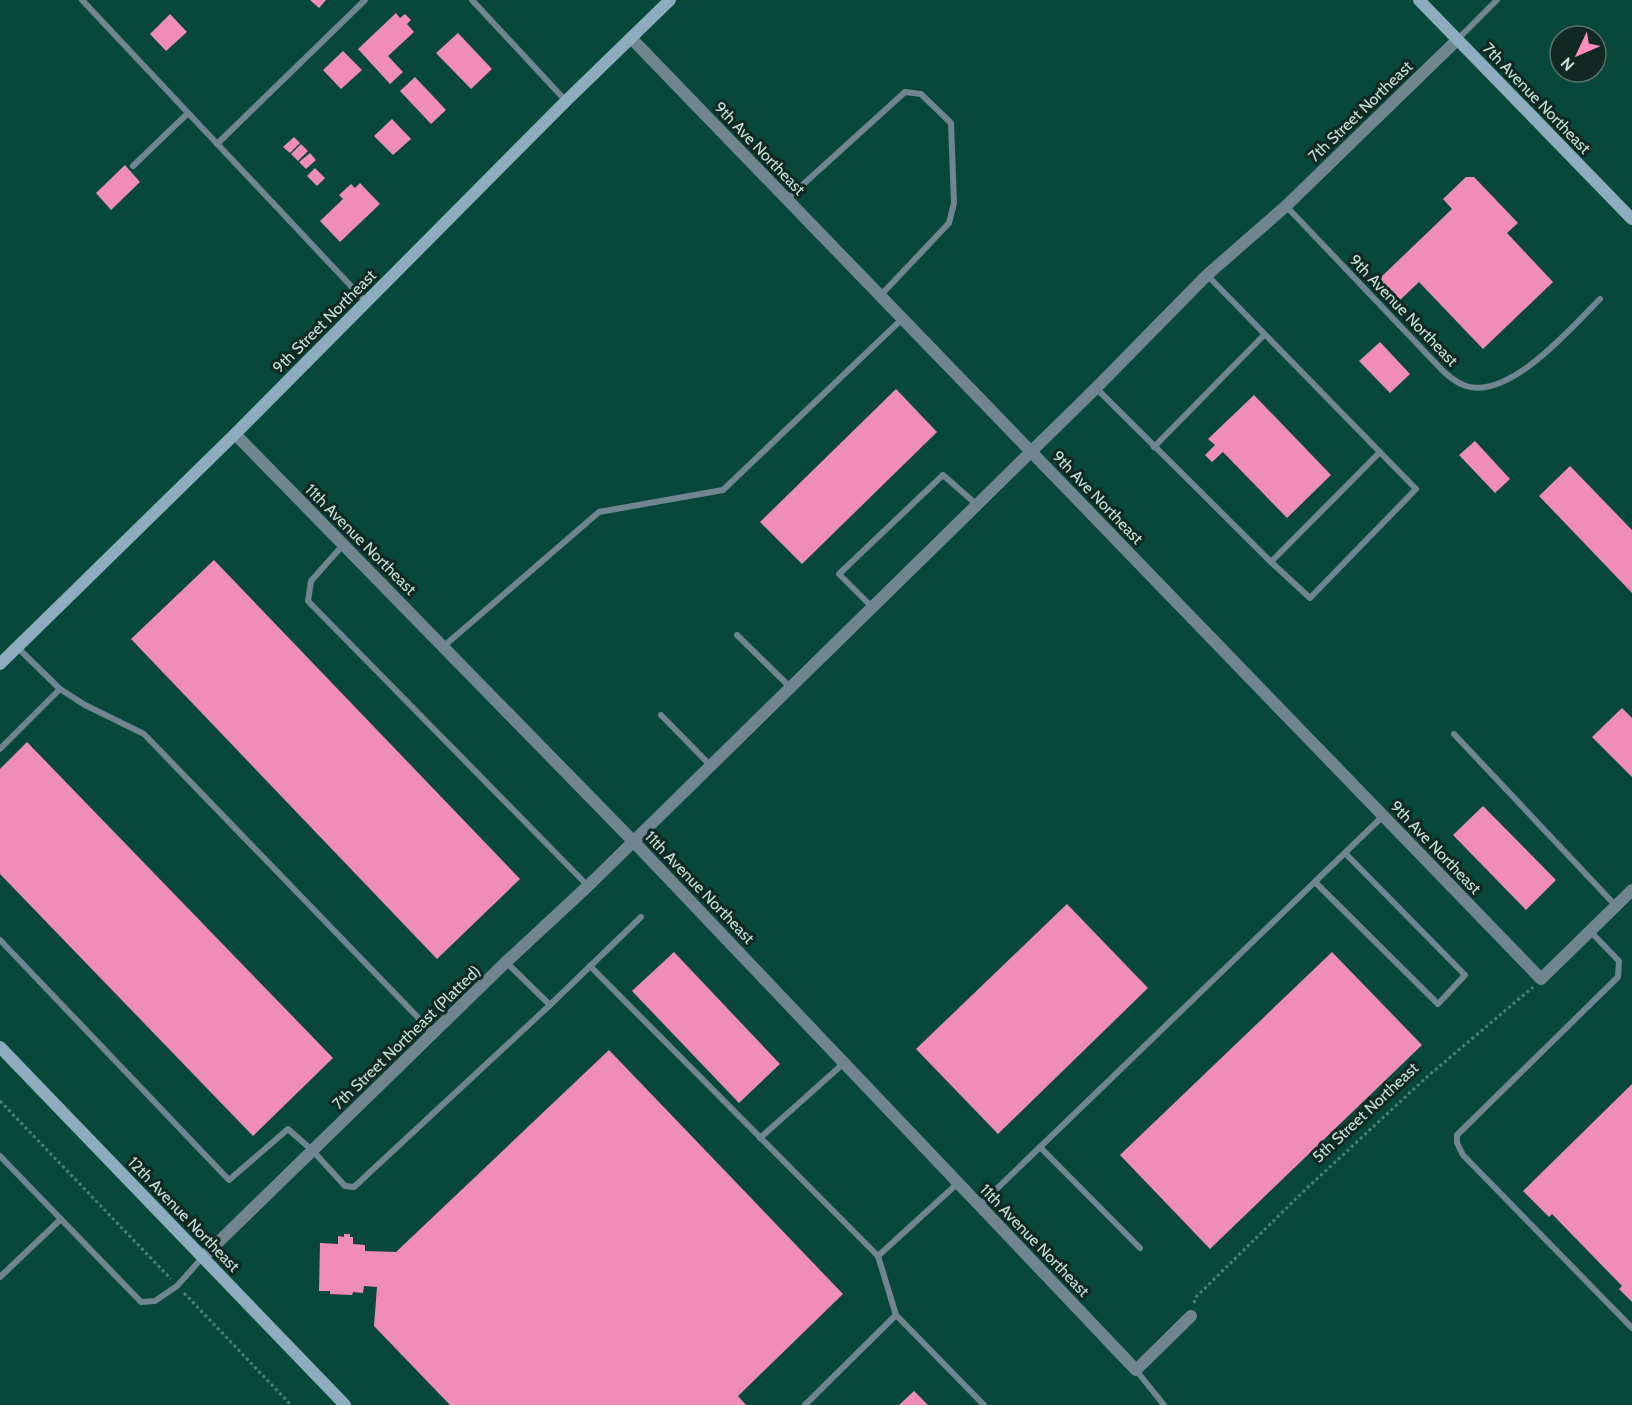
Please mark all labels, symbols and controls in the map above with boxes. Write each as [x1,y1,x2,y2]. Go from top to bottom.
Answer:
north arrow [1548,24,1608,84]
street label: 7th Avenue Northeast [1479,38,1595,158]
street label: 7th Street Northeast [1304,56,1417,166]
street label: 9th Ave Northeast [710,98,809,199]
street label: 9th Avenue Northeast [1345,251,1462,371]
street label: 9th Street Northeast [269,265,380,377]
street label: 9th Ave Northeast [1048,447,1147,548]
street label: 11th Avenue Northeast [301,480,421,599]
street label: 9th Ave Northeast [1386,797,1485,898]
street label: 11th Avenue Northeast [641,827,759,948]
street label: 7th Street Northeast (Platted) [328,961,484,1113]
street label: 5th Street Northeast [1308,1058,1423,1166]
street label: 12th Avenue Northeast [124,1153,244,1276]
street label: 11th Avenue Northeast [976,1180,1094,1301]

